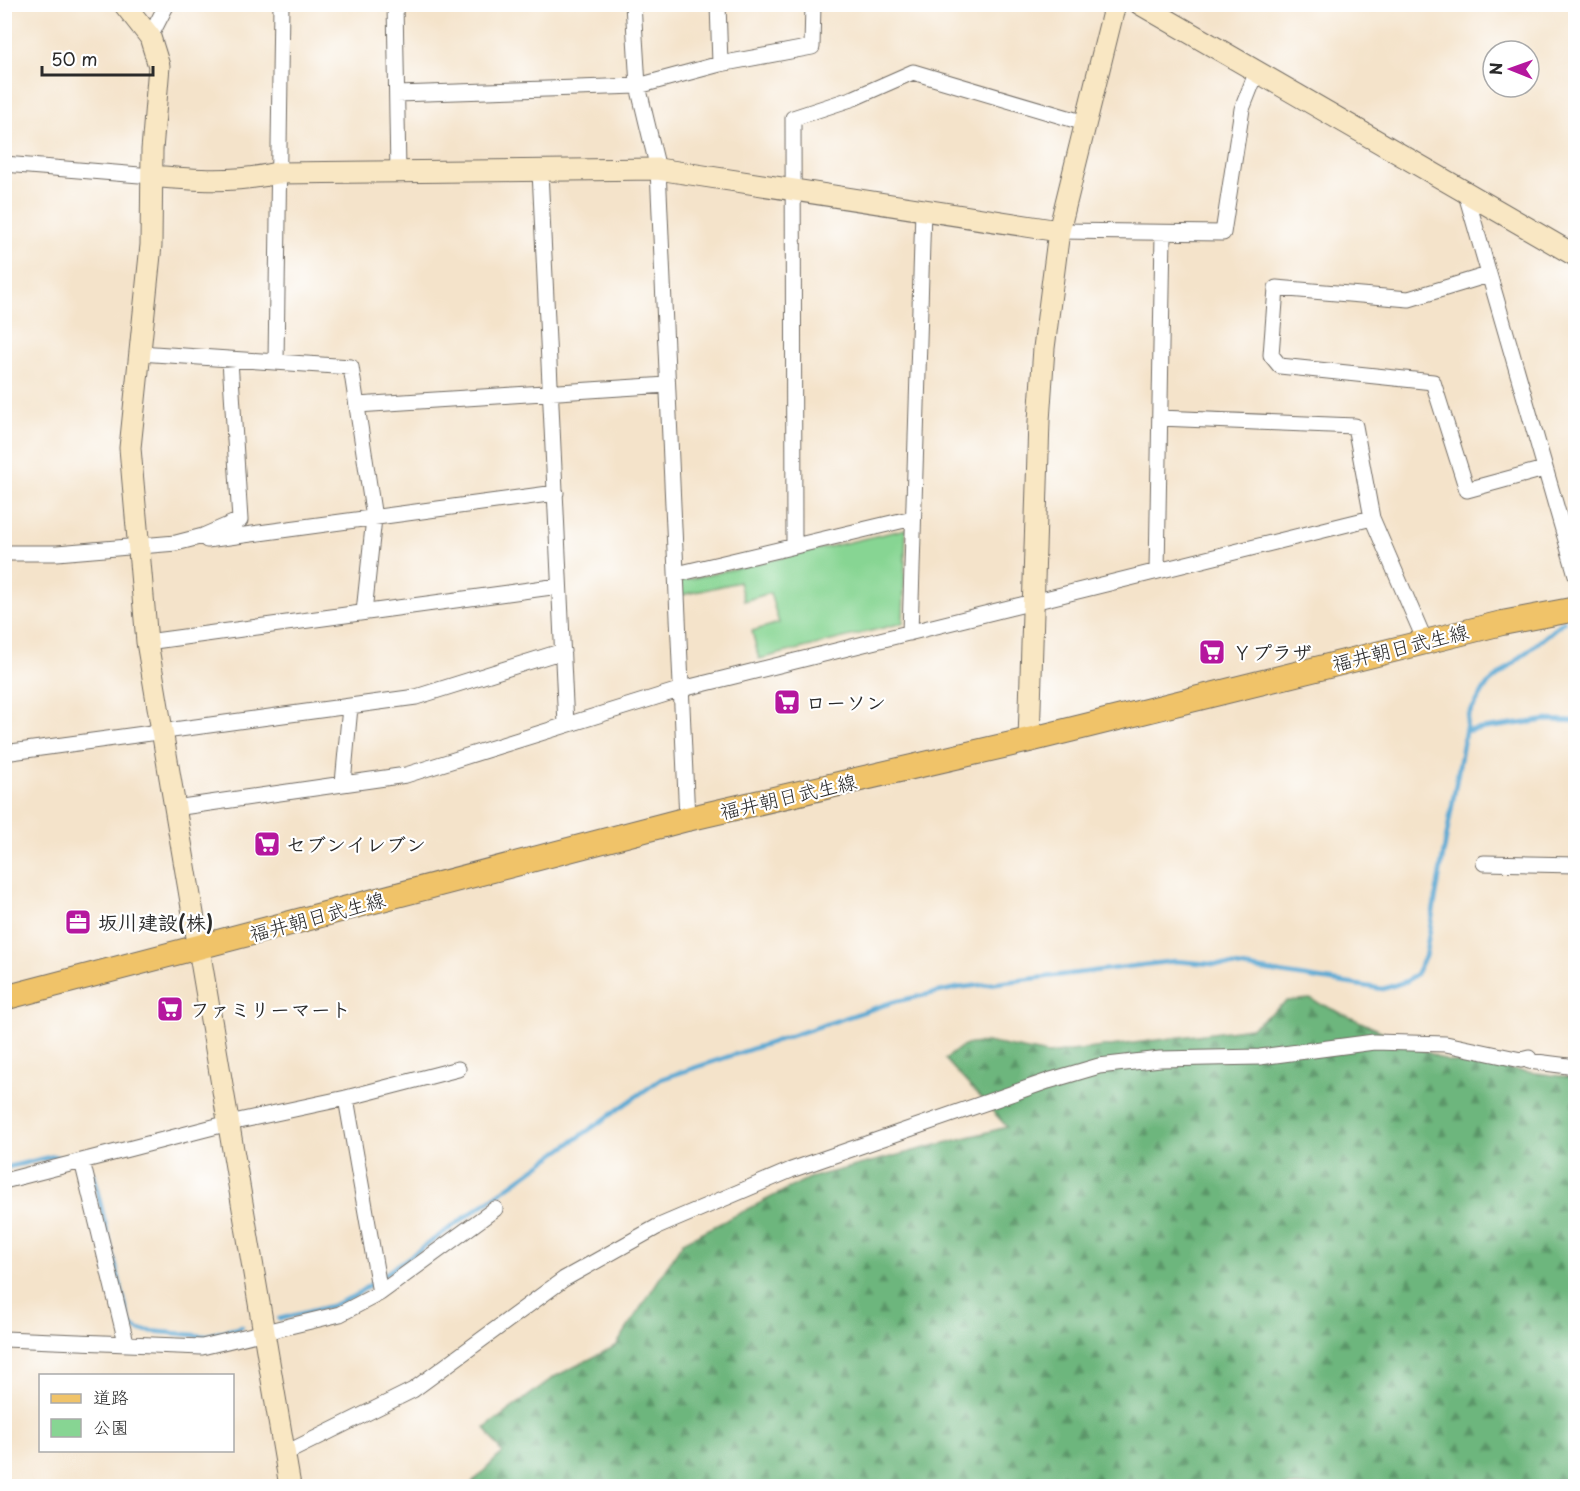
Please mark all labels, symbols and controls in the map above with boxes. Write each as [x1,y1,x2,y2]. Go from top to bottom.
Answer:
scale bar [42,39,153,77]
north arrow [1481,39,1541,99]
text: 50 m [51,45,98,72]
text: N [1483,62,1507,75]
street label: 福井朝日武生線 [1328,616,1472,678]
supermarket icon: Ｙプラザ [1197,637,1227,667]
place label: Ｙプラザ [1232,637,1312,667]
supermarket icon: ローソン [772,687,802,717]
place label: ローソン [806,687,886,717]
street label: 福井朝日武生線 [716,766,860,826]
supermarket icon: セブンイレブン [252,829,282,859]
place label: セブンイレブン [286,829,426,859]
street label: 福井朝日武生線 [246,883,388,949]
office icon: 坂川建設(株) [63,907,93,937]
place label: 坂川建設(株) [98,907,213,937]
supermarket icon: ファミリーマート [155,994,185,1024]
place label: ファミリーマート [190,994,351,1024]
legend [39,1374,234,1452]
text: 道路 [93,1383,129,1410]
text: 公園 [93,1413,129,1440]

